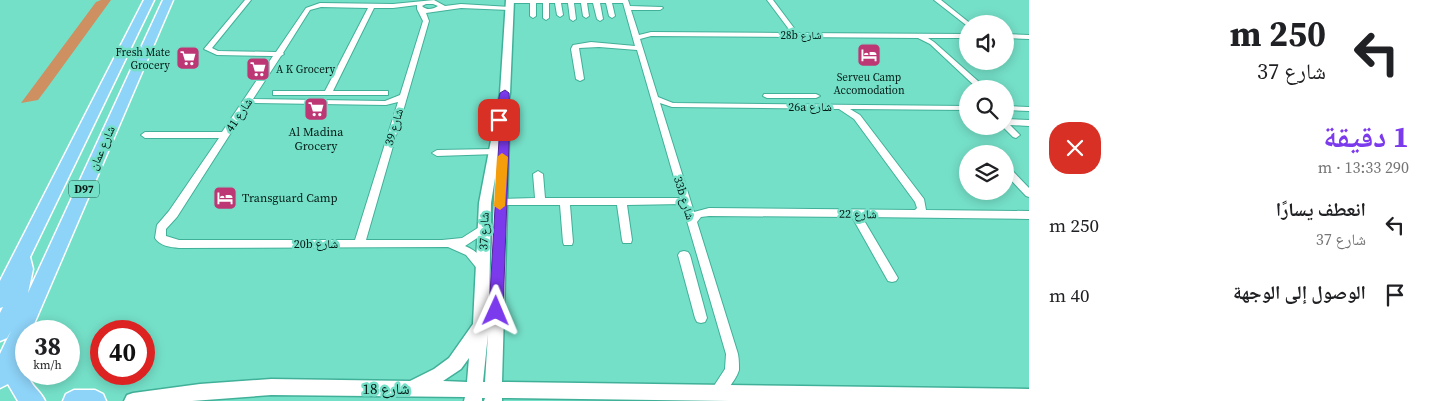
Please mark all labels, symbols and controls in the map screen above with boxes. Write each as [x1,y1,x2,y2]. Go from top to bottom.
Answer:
text: 250 m [1230,10,1326,58]
map controls [959,15,1014,200]
button: sound [959,15,1014,70]
icon: left [1344,20,1409,85]
street label: 28b شارع [781,28,821,43]
hotel icon: Serveu Camp Accomodation [856,42,882,68]
place label: Fresh Mate Grocery [115,45,170,73]
supermarket icon: Fresh Mate Grocery [175,45,201,71]
supermarket icon: A K Grocery [245,56,271,82]
text: شارع 37 [1257,56,1326,86]
place label: A K Grocery [276,62,336,77]
place label: Serveu Camp Accomodation [833,70,905,98]
button: search [959,80,1014,135]
street label: شارع 41 [222,95,256,135]
supermarket icon: Al Madina Grocery [303,96,329,122]
pin [478,99,520,141]
street label: 26a شارع [788,99,832,115]
icon: arrive [485,106,513,134]
street label: شارع 39 [381,107,407,147]
text: 1 دقيقة [1323,116,1409,157]
button: close [1049,122,1101,174]
street label: شارع عمان [85,123,119,173]
place label: Al Madina Grocery [289,124,344,154]
button: layers [959,145,1014,200]
text: 290 m · 13:33 [1318,156,1409,178]
street label: 33b شارع [670,174,698,222]
road number: D97 [69,180,99,198]
hotel icon: Transguard Camp [212,185,238,211]
place label: Transguard Camp [242,190,337,206]
text: انعطف يسارًا [1276,196,1366,222]
street label: شارع 22 [839,206,877,222]
icon: left [1381,211,1409,239]
street label: شارع 37 [475,212,493,250]
text: 250 m [1049,212,1099,238]
text: شارع 37 [1316,228,1366,250]
street label: 20b شارع [294,236,338,252]
text: الوصول إلى الوجهة [1233,279,1366,305]
icon: arrive [1381,281,1409,309]
text: 40 m [1049,282,1090,308]
position arrow [469,284,521,336]
speed limit sign: 40 [90,320,155,385]
text: 38 [34,329,61,363]
text: km/h [33,357,62,373]
street label: شارع 18 [362,378,410,399]

